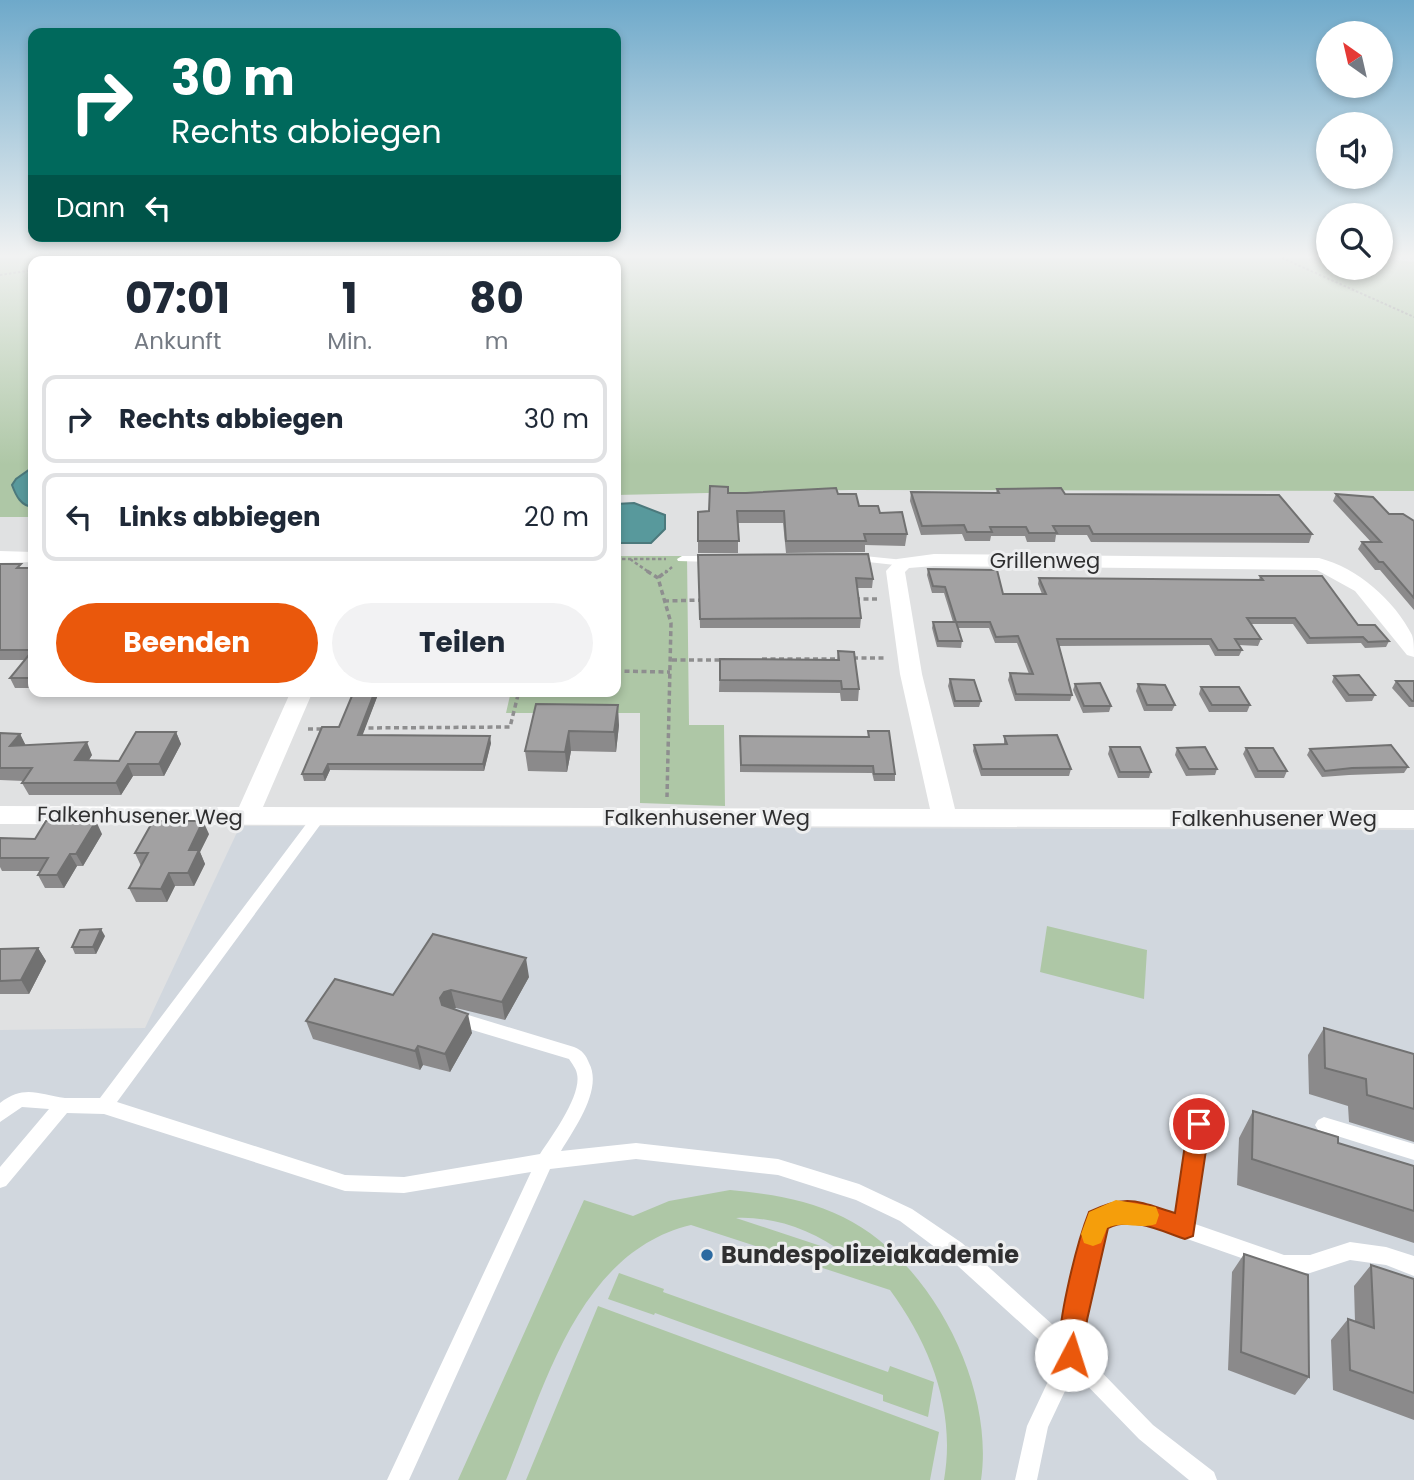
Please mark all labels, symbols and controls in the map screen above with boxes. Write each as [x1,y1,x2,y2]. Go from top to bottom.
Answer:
north arrow [1316,21,1393,98]
map controls [1316,21,1393,280]
text: 30 m [171,44,295,112]
icon: right [56,56,147,147]
text: Rechts abbiegen [171,109,442,154]
button: sound [1316,112,1393,189]
icon: left [139,189,177,227]
text: Dann [56,190,125,226]
button: search [1316,203,1393,280]
text: 07:01 [125,269,230,328]
text: 1 [342,269,358,328]
text: 80 [469,269,524,328]
text: Ankunft [134,325,221,357]
text: Min. [327,325,372,357]
text: m [485,325,508,357]
icon: right [60,400,98,438]
text: Rechts abbiegen [119,401,344,437]
text: 30 m [524,401,589,437]
icon: left [60,498,98,536]
text: Links abbiegen [119,499,321,535]
text: 20 m [524,499,589,535]
street label: Grillenweg [990,546,1100,575]
button: Beenden [56,603,318,683]
button: Teilen [332,603,593,683]
street label: Falkenhusener Weg [37,799,243,832]
street label: Falkenhusener Weg [604,803,810,832]
street label: Falkenhusener Weg [1171,804,1377,833]
pin [1169,1094,1229,1154]
icon: arrive [1180,1105,1218,1143]
place label: Bundespolizeiakademie [721,1238,1019,1271]
marker: Bundespolizeiakademie [699,1247,715,1263]
position arrow [1034,1318,1108,1392]

